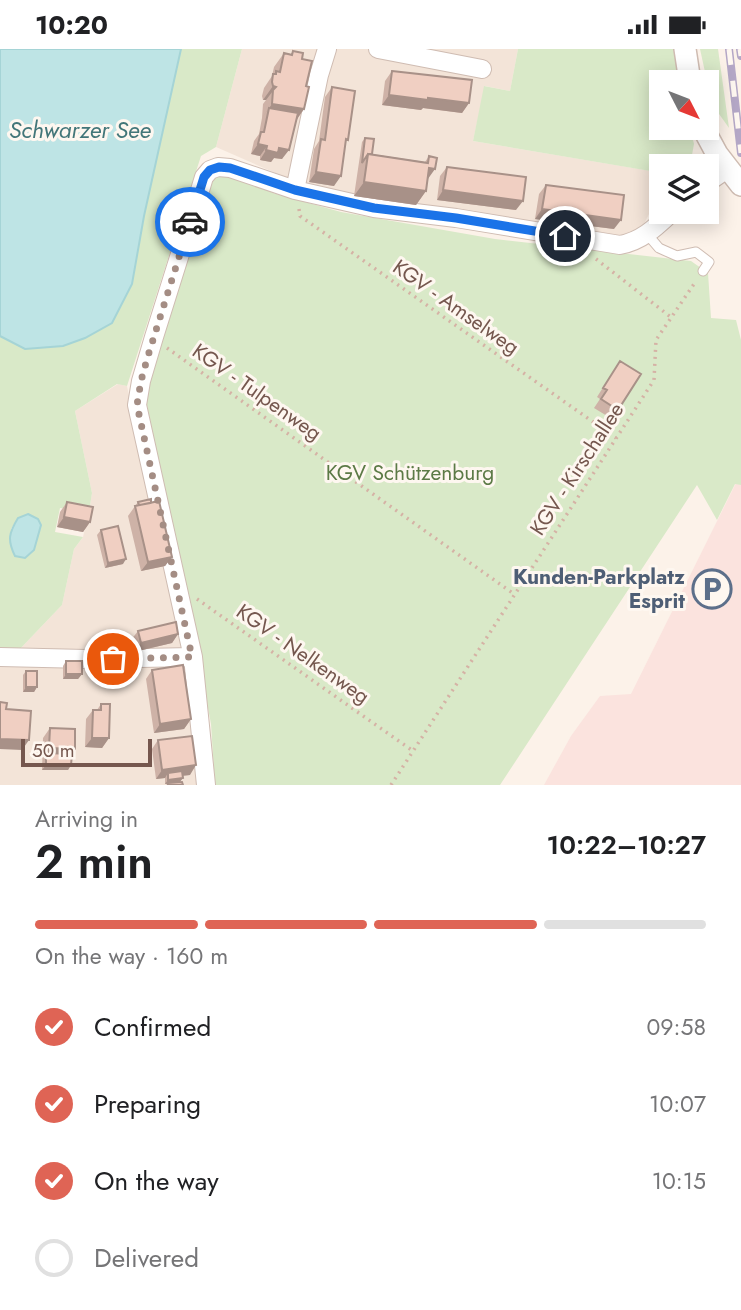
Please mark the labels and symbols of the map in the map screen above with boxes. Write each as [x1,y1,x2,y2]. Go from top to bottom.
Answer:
north arrow [649,70,719,140]
water label: Schwarzer See [9,113,151,147]
courier [155,187,225,257]
pin [535,206,595,266]
street label: KGV - Amselweg [387,252,525,362]
street label: KGV - Tulpenweg [186,336,328,448]
street label: KGV - Kirschallee [523,397,631,541]
park label: KGV Schützenburg [326,458,494,488]
place label: Kunden-Parkplatz Esprit [513,562,685,616]
parking icon: Kunden-Parkplatz Esprit [691,568,733,610]
street label: KGV - Nelkenweg [230,597,376,711]
pin [83,629,143,689]
scale bar [21,736,152,768]

